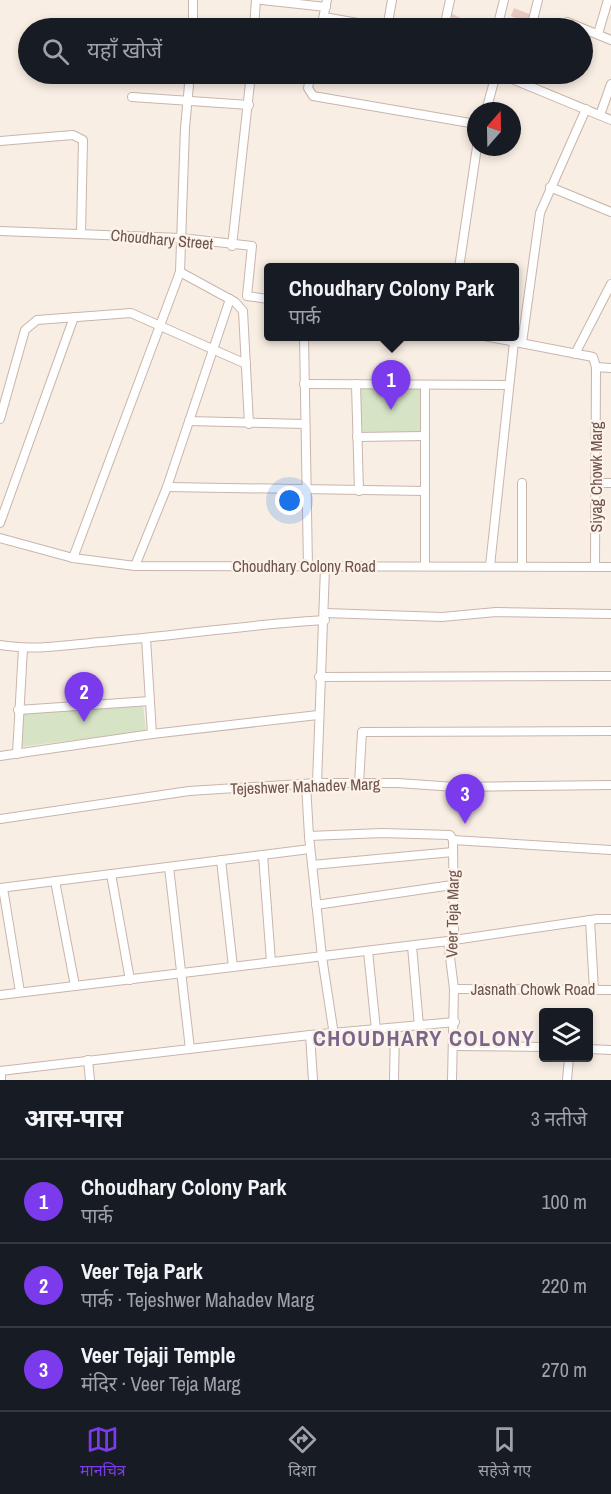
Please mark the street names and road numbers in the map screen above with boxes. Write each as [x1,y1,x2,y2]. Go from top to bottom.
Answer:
street label: Choudhary Street [110,224,215,254]
street label: Siyag Chowk Marg [585,421,607,532]
street label: Choudhary Colony Road [232,555,376,577]
street label: Tejeshwer Mahadev Marg [230,772,381,800]
street label: Veer Teja Marg [440,869,464,958]
street label: Jasnath Chowk Road [471,978,595,1000]

